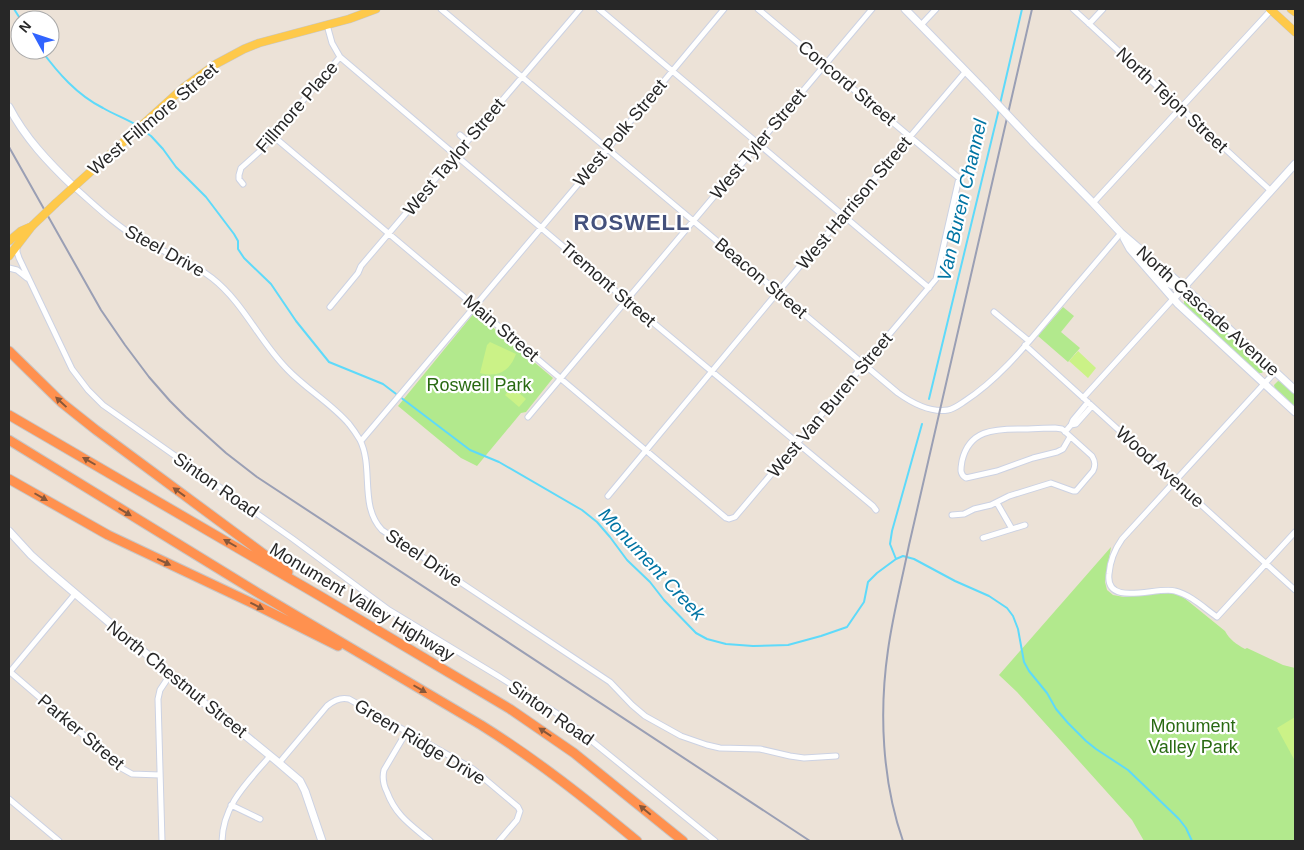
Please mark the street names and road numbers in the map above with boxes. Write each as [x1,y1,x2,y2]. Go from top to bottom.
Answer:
street label: Concord Street [794,36,900,130]
street label: North Tejon Street [1112,43,1232,157]
street label: Fillmore Place [252,57,342,157]
street label: West Fillmore Street [84,59,222,179]
street label: West Polk Street [569,75,671,191]
street label: West Tyler Street [706,85,810,203]
street label: West Taylor Street [399,95,509,219]
street label: West Harrison Street [793,133,915,273]
street label: Steel Drive [122,221,208,281]
street label: Beacon Street [711,234,811,322]
street label: Tremont Street [556,237,660,331]
street label: North Cascade Avenue [1133,242,1283,380]
street label: Main Street [459,291,543,365]
street label: West Van Buren Street [764,329,896,481]
street label: Wood Avenue [1112,422,1208,512]
street label: Sinton Road [170,448,262,522]
street label: Steel Drive [382,525,466,591]
street label: Monument Valley Highway [266,539,458,665]
street label: North Chestnut Street [103,616,251,742]
street label: Sinton Road [505,676,597,750]
street label: Parker Street [34,690,128,774]
street label: Green Ridge Drive [351,695,489,789]

